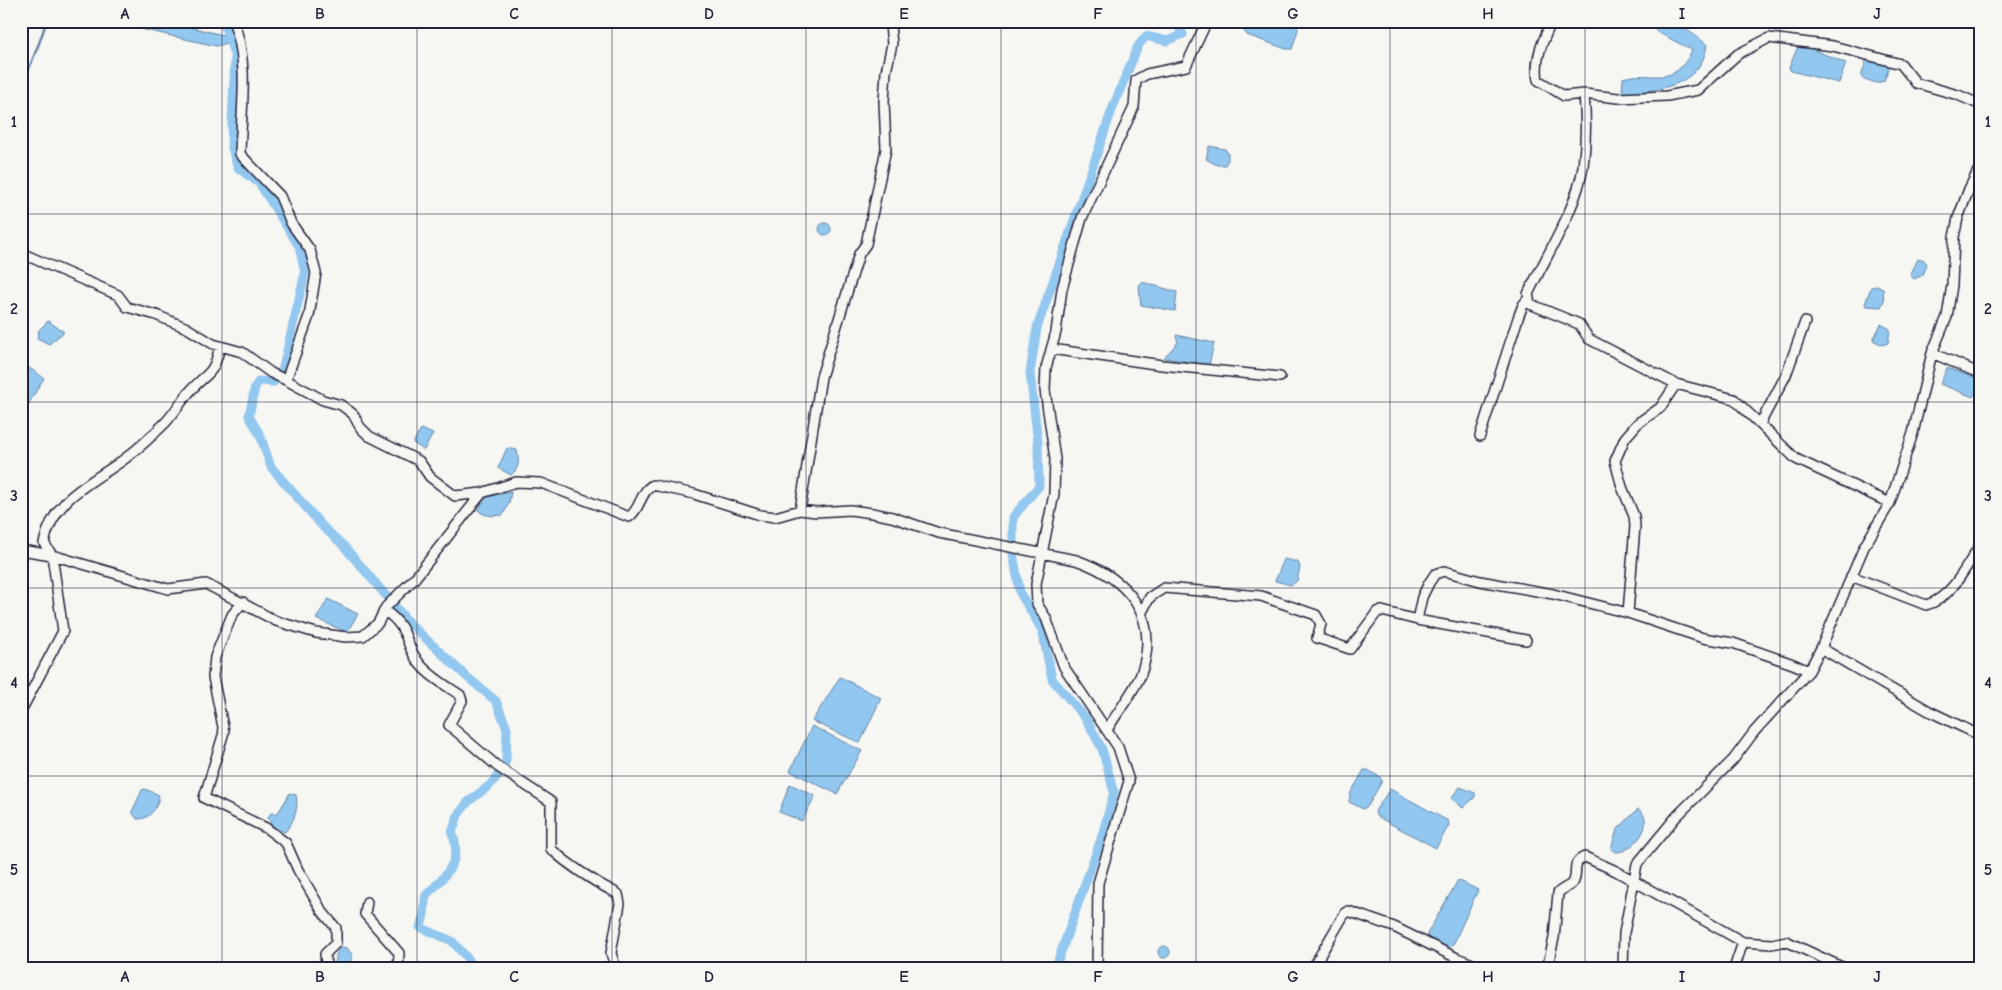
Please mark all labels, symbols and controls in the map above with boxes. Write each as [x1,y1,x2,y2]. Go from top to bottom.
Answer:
text: A [121,5,130,23]
text: B [315,5,325,23]
text: C [509,5,519,23]
text: D [704,5,714,23]
text: E [899,5,909,23]
text: F [1093,5,1103,23]
text: G [1287,5,1299,23]
text: H [1482,5,1494,23]
text: I [1679,5,1685,23]
text: J [1873,5,1881,23]
text: 1 [11,113,17,131]
text: 1 [1985,113,1991,131]
text: 2 [10,300,18,318]
text: 2 [1984,300,1992,318]
text: 3 [10,487,18,505]
text: 3 [1984,487,1992,505]
text: 4 [10,674,18,692]
text: 4 [1984,674,1992,692]
text: 5 [10,861,18,879]
text: 5 [1984,861,1992,879]
text: A [121,968,130,986]
text: B [315,968,325,986]
text: C [509,968,519,986]
text: D [704,968,714,986]
text: E [899,968,909,986]
text: F [1093,968,1103,986]
text: G [1287,968,1299,986]
text: H [1482,968,1494,986]
text: I [1679,968,1685,986]
text: J [1873,968,1881,986]

